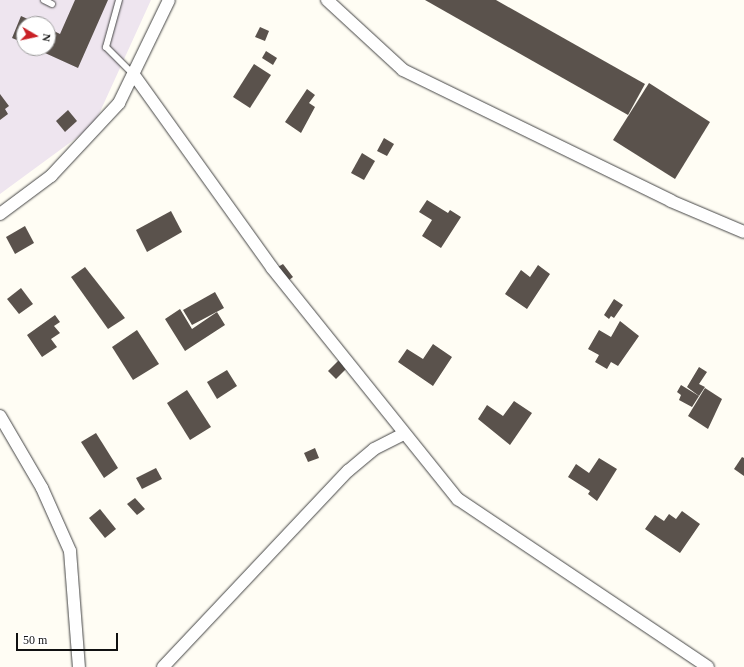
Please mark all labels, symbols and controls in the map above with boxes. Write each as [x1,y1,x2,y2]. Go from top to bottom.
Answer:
north arrow [16,16,56,56]
text: N [40,33,53,43]
scale bar [18,625,120,651]
text: 50 m [23,633,47,647]

